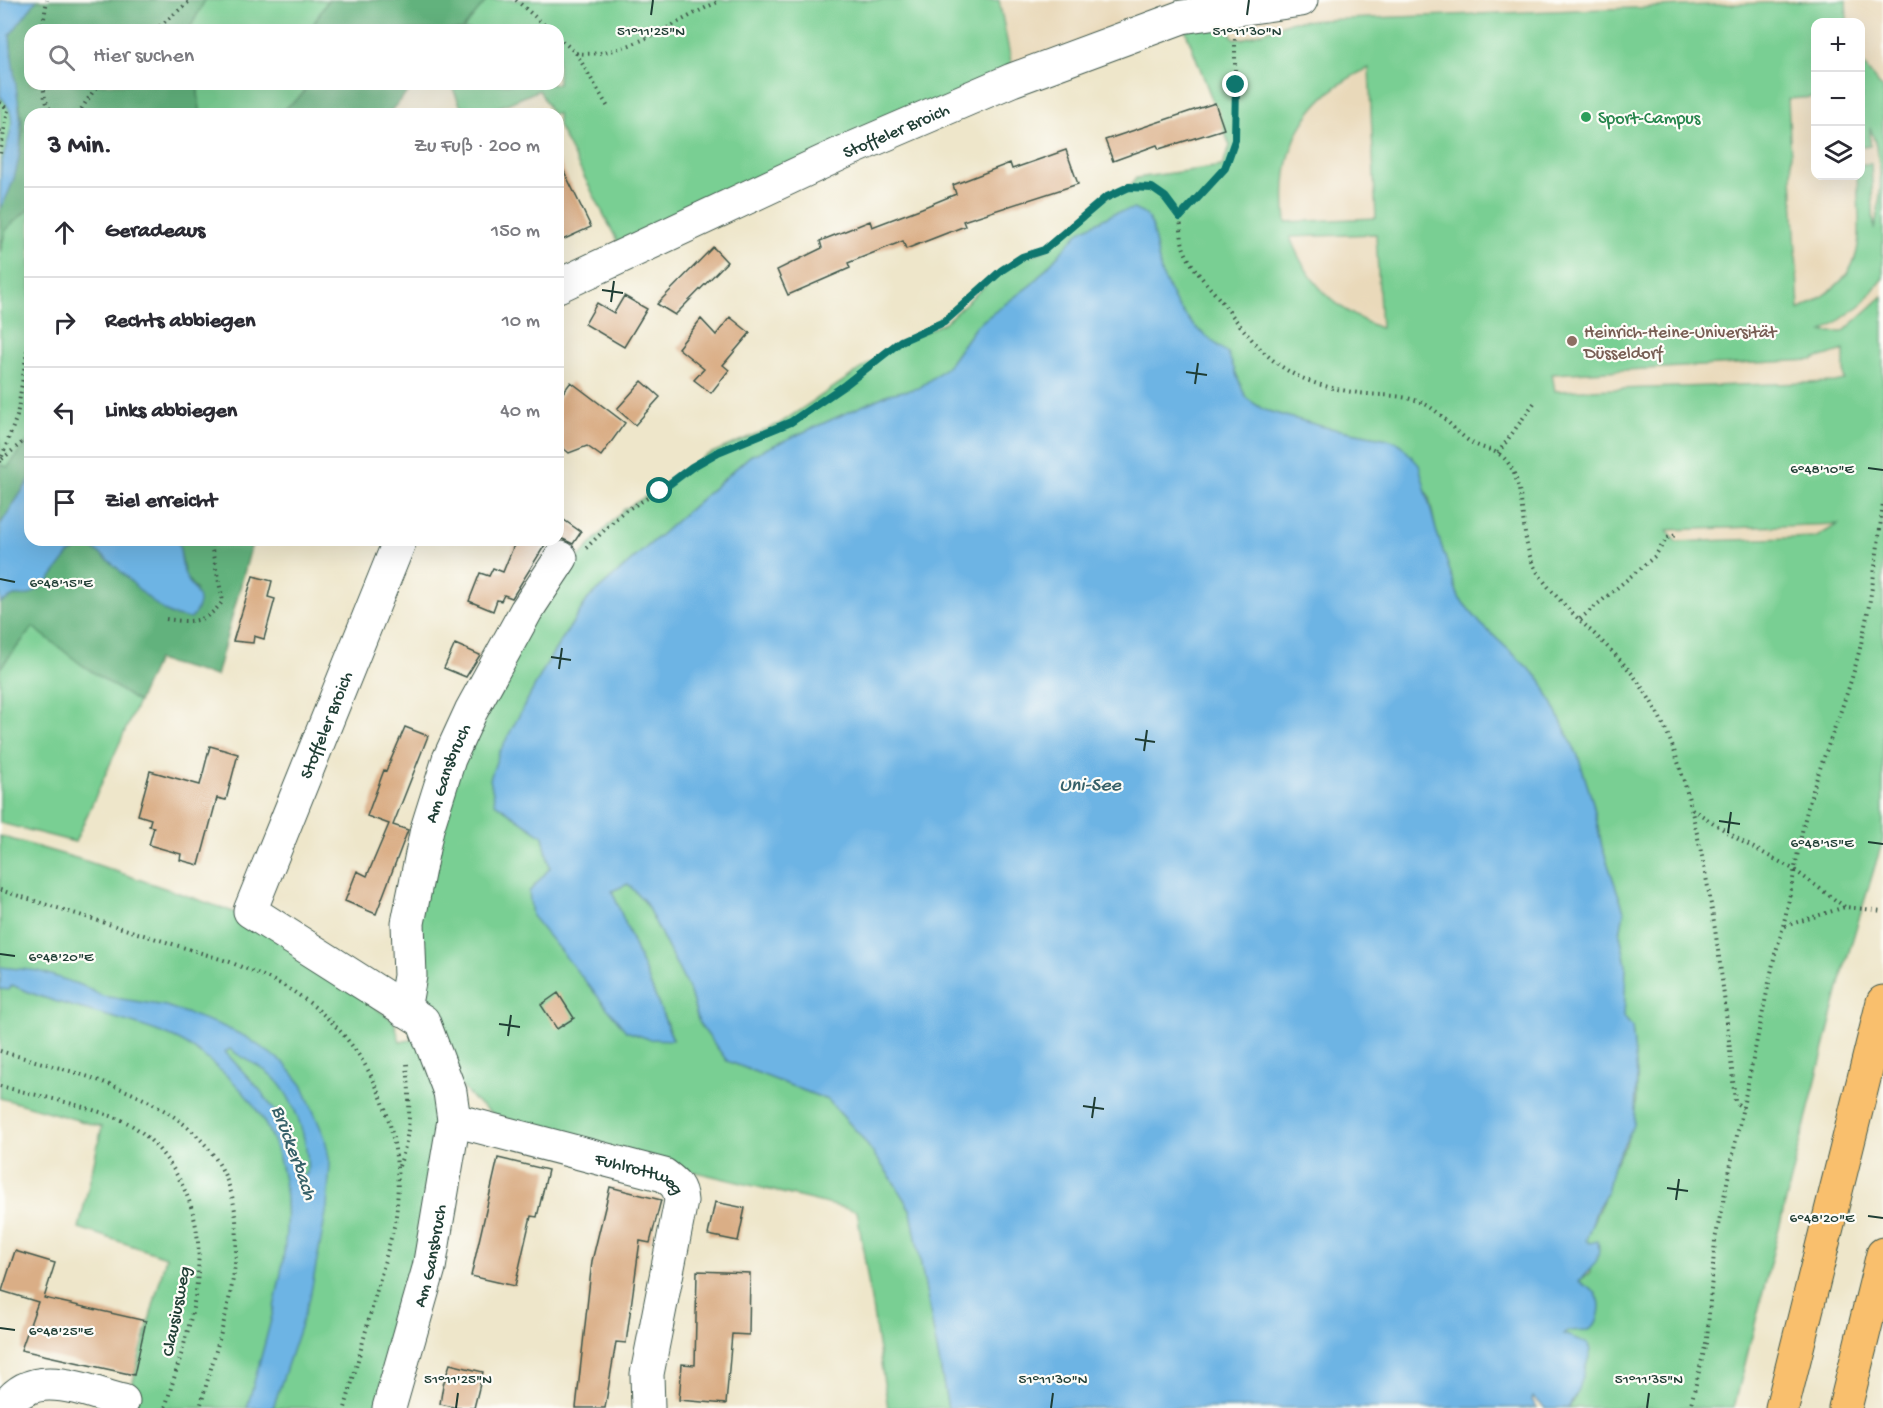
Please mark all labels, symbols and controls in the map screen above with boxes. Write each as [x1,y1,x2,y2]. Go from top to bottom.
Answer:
map controls [1811,18,1865,180]
button: + [1811,18,1865,72]
text: 51°11'25"N [617,23,685,41]
text: 51°11'30"N [1213,23,1282,41]
search box [24,24,564,90]
icon: search [45,41,78,74]
text: Hier suchen [93,44,194,70]
route end [1222,71,1248,97]
button: − [1811,72,1865,126]
street label: Stoffeler Broich [840,100,953,164]
place label: Sport-Campus [1598,109,1702,130]
marker: Sport-Campus [1579,110,1593,124]
button: layers [1811,126,1865,180]
text: 3 Min. [48,132,112,163]
text: Zu Fuß · 200 m [414,136,540,159]
icon: ahead [48,216,81,249]
text: Geradeaus [105,219,205,245]
text: 150 m [491,221,540,244]
icon: right [48,306,81,339]
text: Rechts abbiegen [105,309,255,335]
text: 10 m [502,311,540,334]
place label: Heinrich-Heine-Universität Düsseldorf [1583,323,1778,365]
marker: Heinrich-Heine-Universität Düsseldorf [1565,334,1579,348]
icon: left [48,396,81,429]
text: Links abbiegen [105,399,237,425]
text: 40 m [500,401,540,424]
text: 6°48'10"E [1790,461,1854,479]
route start [646,477,672,503]
icon: arrive [48,486,81,519]
text: Ziel erreicht [105,489,217,515]
text: 6°48'15"E [30,575,93,593]
street label: Stoffeler Broich [297,669,359,782]
street label: Am Gansbruch [422,721,477,826]
water label: Uni-See [1059,775,1121,798]
text: 6°48'15"E [1791,835,1854,853]
text: 6°48'20"E [29,949,94,967]
water label: Brückerbach [265,1103,321,1204]
street label: Fuhlrottweg [591,1149,687,1199]
street label: Am Gansbruch [410,1203,453,1310]
text: 6°48'20"E [1790,1210,1855,1228]
street label: Clausiusweg [158,1265,196,1358]
text: 6°48'25"E [29,1323,94,1341]
text: 51°11'25"N [424,1371,492,1389]
text: 51°11'30"N [1019,1371,1088,1389]
text: 51°11'35"N [1615,1371,1683,1389]

